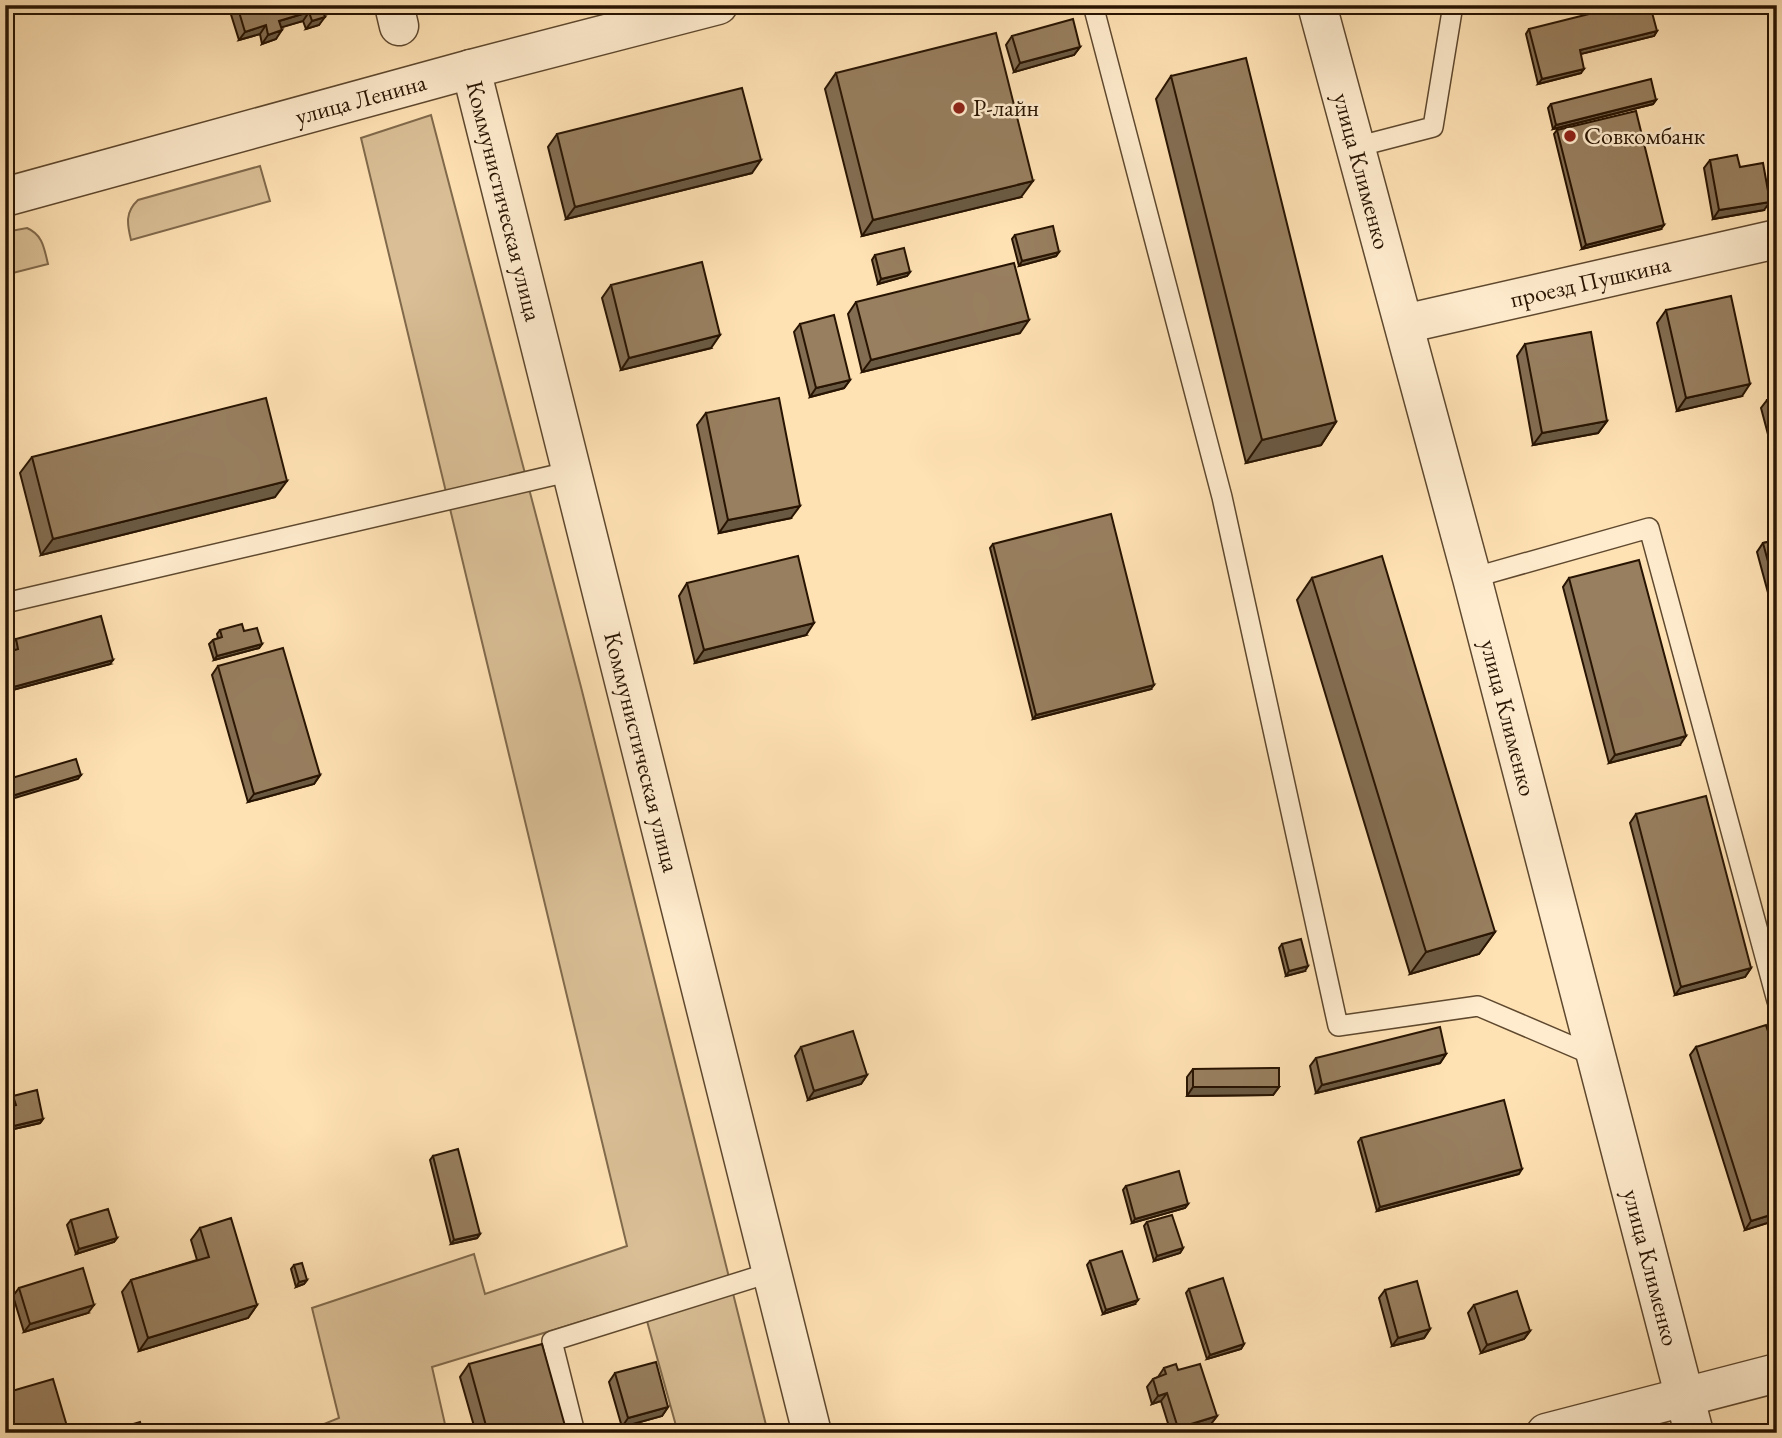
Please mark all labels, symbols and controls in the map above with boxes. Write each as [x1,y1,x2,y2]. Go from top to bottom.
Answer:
street label: улица Ленина [292,66,430,132]
street label: Коммунистическая улица [460,77,550,325]
street label: улица Клименко [1326,89,1398,253]
place label: Р-лайн [973,92,1039,123]
marker: Р-лайн [951,100,967,116]
place label: Совкомбанк [1584,120,1706,151]
marker: Совкомбанк [1562,128,1578,144]
street label: проезд Пушкина [1507,248,1674,314]
street label: Коммунистическая улица [597,628,687,876]
street label: улица Клименко [1474,636,1544,799]
street label: улица Клименко [1616,1186,1687,1349]

